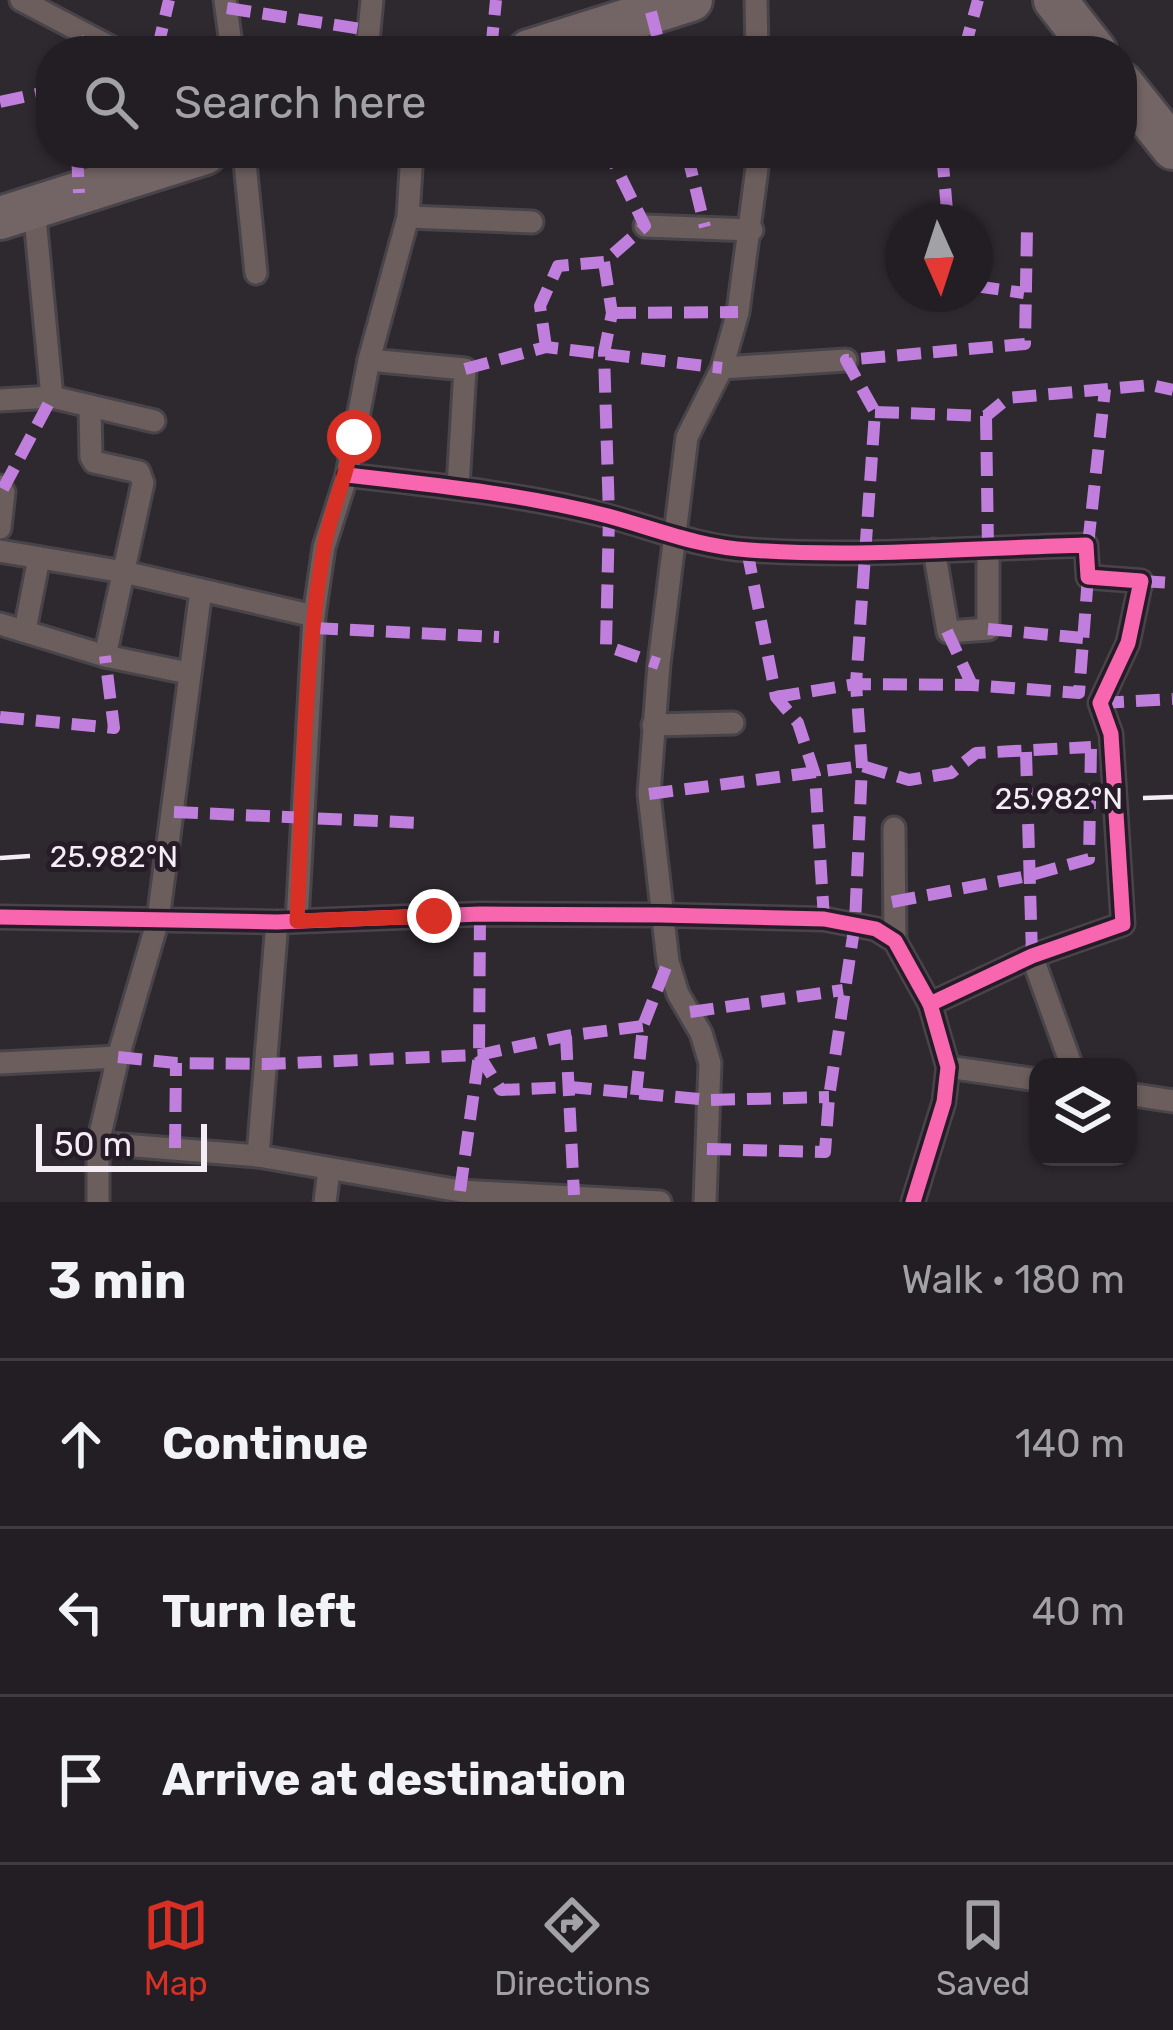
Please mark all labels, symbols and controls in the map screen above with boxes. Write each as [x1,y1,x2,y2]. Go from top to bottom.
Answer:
search box [36,36,1137,168]
icon: search [78,69,144,135]
text: Search here [174,76,426,129]
north arrow [885,204,993,312]
route start [327,410,381,464]
text: 25.982°N [995,781,1123,817]
text: 25.982°N [50,839,178,875]
route end [407,889,461,943]
map controls [1029,1058,1137,1166]
button: layers [1029,1058,1137,1166]
scale bar [36,1118,207,1171]
text: 50 m [54,1125,132,1164]
text: 3 min [48,1250,187,1311]
text: Walk · 180 m [901,1257,1125,1303]
icon: ahead [48,1411,114,1477]
text: Continue [162,1417,368,1470]
text: 140 m [1015,1421,1125,1467]
icon: left [48,1579,114,1645]
text: Turn left [162,1585,356,1638]
text: 40 m [1032,1589,1125,1635]
icon: arrive [48,1747,114,1813]
text: Arrive at destination [162,1753,627,1806]
tab: Map [143,1892,209,2003]
tab: Directions [494,1892,651,2003]
tab: Saved [936,1892,1030,2003]

